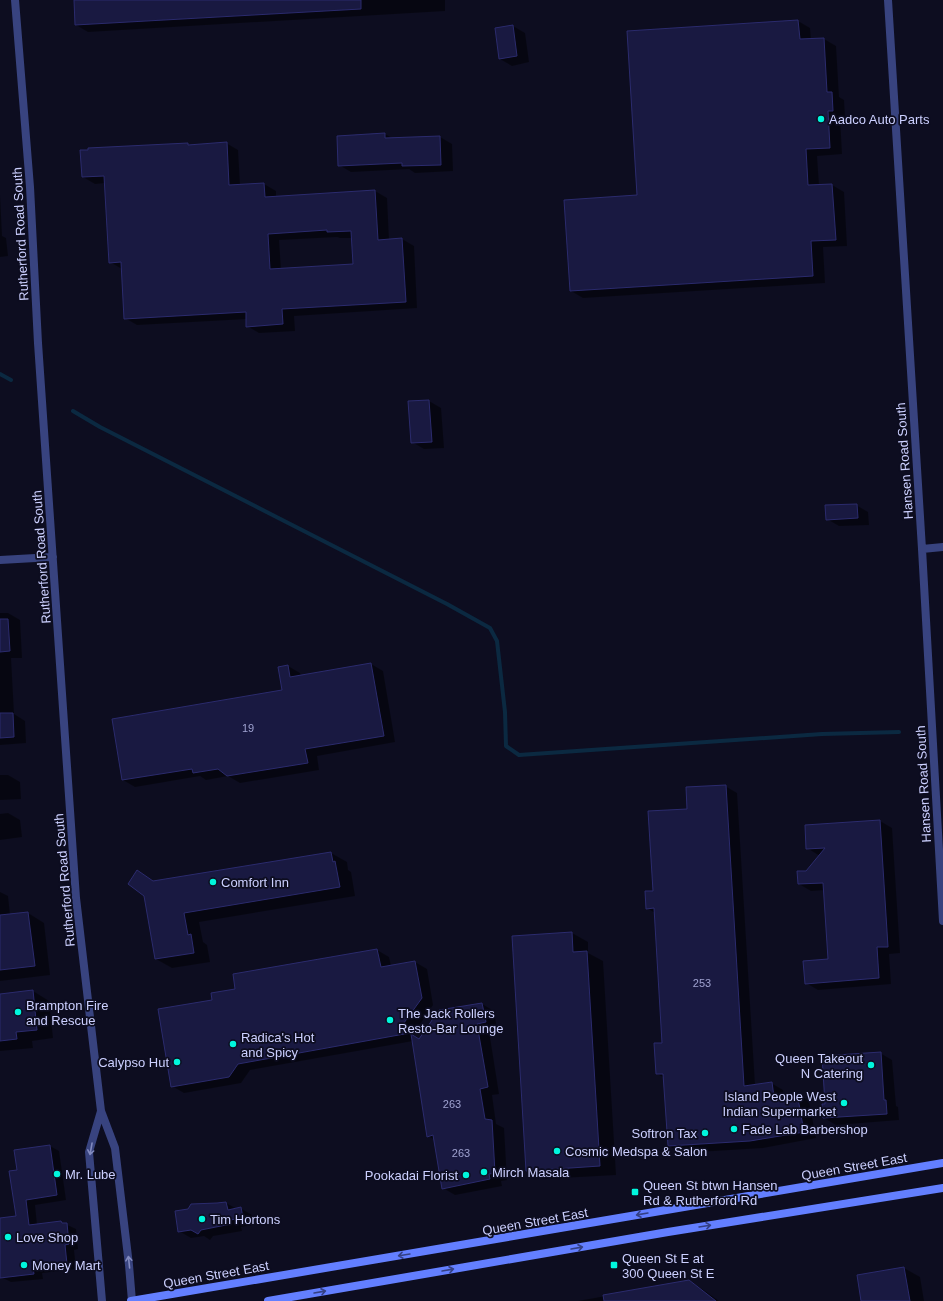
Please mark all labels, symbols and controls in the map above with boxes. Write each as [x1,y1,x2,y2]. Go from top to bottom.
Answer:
place label: Aadco Auto Parts [829,112,930,127]
marker: Aadco Auto Parts [816,114,826,124]
street label: Rutherford Road South [10,167,31,301]
street label: Hansen Road South [893,402,916,520]
street label: Rutherford Road South [29,490,54,624]
house number: 19 [242,722,254,734]
street label: Hansen Road South [913,725,934,843]
street label: Rutherford Road South [51,813,78,947]
place label: Comfort Inn [221,875,289,890]
marker: Comfort Inn [208,877,218,887]
house number: 253 [693,977,711,989]
place label: Brampton Fire and Rescue [26,998,108,1028]
place label: The Jack Rollers Resto-Bar Lounge [398,1006,504,1036]
marker: Brampton Fire and Rescue [13,1007,23,1017]
marker: The Jack Rollers Resto-Bar Lounge [385,1015,395,1025]
place label: Radica's Hot and Spicy [241,1030,315,1060]
marker: Radica's Hot and Spicy [228,1039,238,1049]
place label: Queen Takeout N Catering [775,1051,863,1081]
place label: Calypso Hut [98,1055,169,1070]
marker: Calypso Hut [172,1057,182,1067]
marker: Queen Takeout N Catering [866,1060,876,1070]
place label: Island People West Indian Supermarket [723,1089,836,1119]
house number: 263 [443,1098,461,1110]
marker: Island People West Indian Supermarket [839,1098,849,1108]
place label: Fade Lab Barbershop [742,1122,868,1137]
marker: Fade Lab Barbershop [729,1124,739,1134]
place label: Softron Tax [631,1126,697,1141]
marker: Softron Tax [700,1128,710,1138]
one-way arrow [87,1142,95,1155]
place label: Cosmic Medspa & Salon [565,1144,707,1159]
marker: Cosmic Medspa & Salon [552,1146,562,1156]
house number: 263 [452,1147,470,1159]
street label: Queen Street East [800,1150,908,1183]
place label: Mirch Masala [492,1165,570,1180]
place label: Mr. Lube [65,1167,116,1182]
marker: Mirch Masala [479,1167,489,1177]
place label: Pookadai Florist [365,1168,458,1183]
marker: Mr. Lube [52,1169,62,1179]
marker: Pookadai Florist [461,1170,471,1180]
place label: Queen St btwn Hansen Rd & Rutherford Rd [643,1178,777,1208]
marker: Queen St btwn Hansen Rd & Rutherford Rd [630,1187,640,1197]
street label: Queen Street East [481,1205,589,1238]
one-way arrow [636,1211,649,1219]
place label: Tim Hortons [210,1212,281,1227]
marker: Tim Hortons [197,1214,207,1224]
one-way arrow [698,1222,711,1230]
place label: Love Shop [16,1230,78,1245]
marker: Love Shop [3,1232,13,1242]
one-way arrow [570,1244,583,1252]
one-way arrow [398,1251,411,1259]
place label: Queen St E at 300 Queen St E [622,1251,715,1281]
one-way arrow [125,1256,133,1269]
place label: Money Mart [32,1258,101,1273]
street label: Queen Street East [162,1258,270,1291]
marker: Money Mart [19,1260,29,1270]
marker: Queen St E at 300 Queen St E [609,1260,619,1270]
one-way arrow [441,1266,454,1274]
one-way arrow [313,1288,326,1296]

